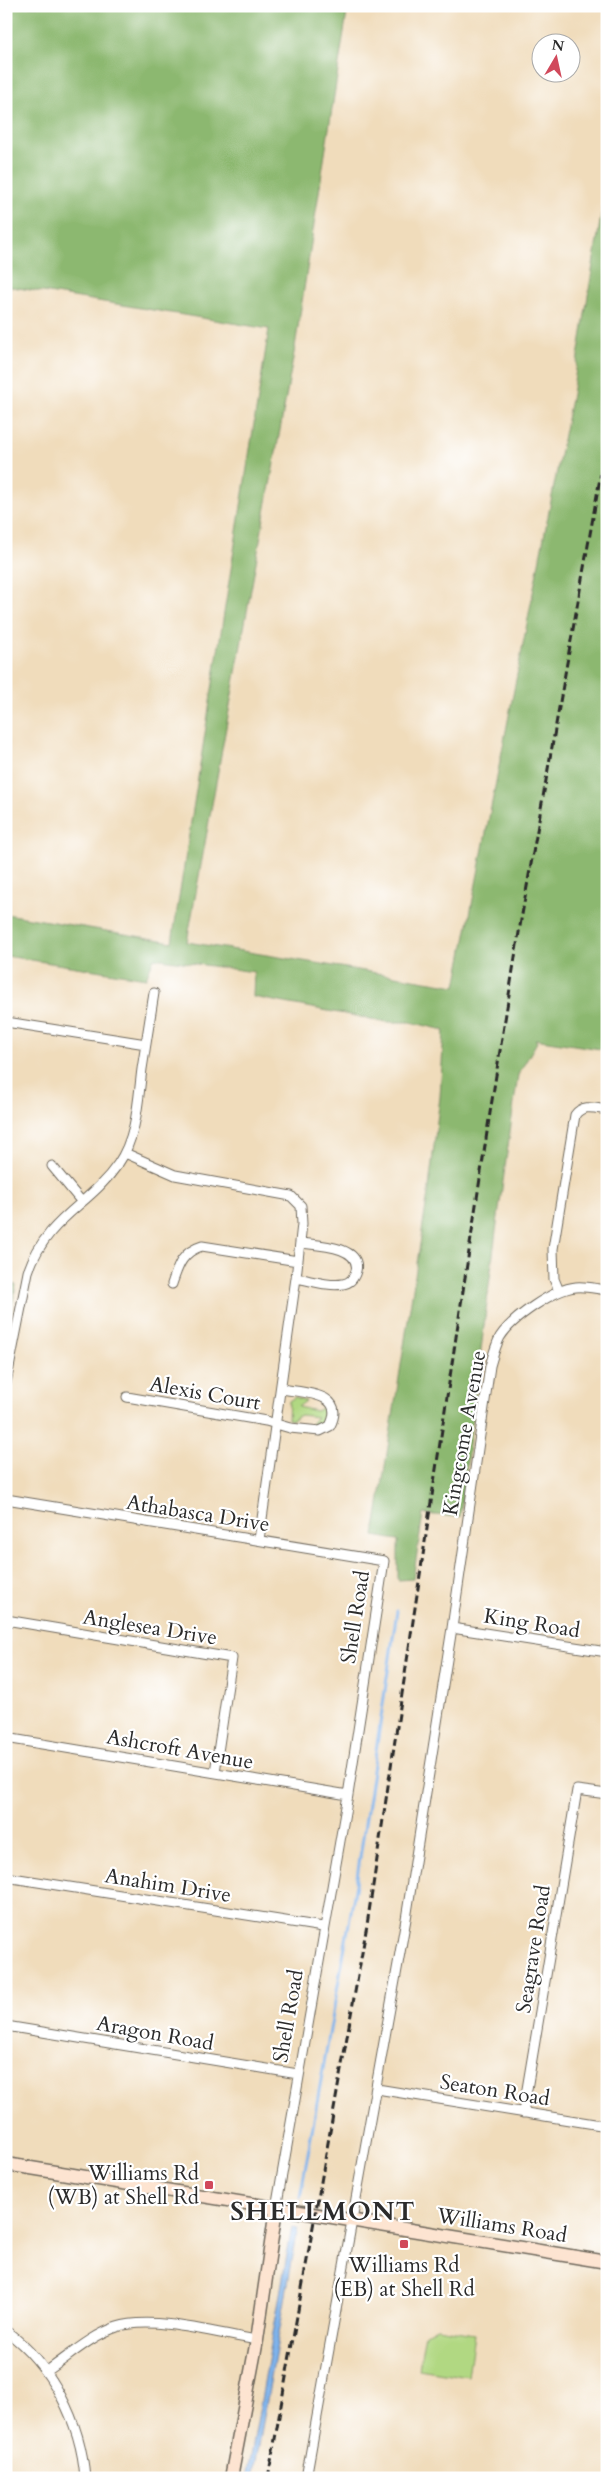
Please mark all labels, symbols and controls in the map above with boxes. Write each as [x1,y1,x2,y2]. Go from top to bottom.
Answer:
north arrow [530,32,580,82]
text: N [550,35,565,56]
street label: Kingcome Avenue [436,1348,493,1518]
street label: Alexis Court [147,1369,263,1418]
street label: Athabasca Drive [124,1488,272,1539]
street label: Shell Road [334,1568,377,1666]
street label: King Road [482,1602,582,1645]
street label: Anglesea Drive [81,1603,219,1652]
street label: Ashcroft Avenue [104,1722,256,1777]
street label: Anahim Drive [103,1861,233,1910]
street label: Seagrave Road [509,1883,558,2015]
street label: Shell Road [266,1967,311,2065]
street label: Aragon Road [94,2009,216,2058]
street label: Seaton Road [438,2068,552,2113]
place label: Williams Rd (WB) at Shell Rd [48,2159,199,2212]
marker: Williams Rd (WB) at Shell Rd [203,2179,215,2191]
district label: SHELLMONT [230,2194,416,2229]
street label: Williams Road [434,2201,569,2250]
marker: Williams Rd (EB) at Shell Rd [398,2238,410,2250]
place label: Williams Rd (EB) at Shell Rd [333,2251,475,2304]

